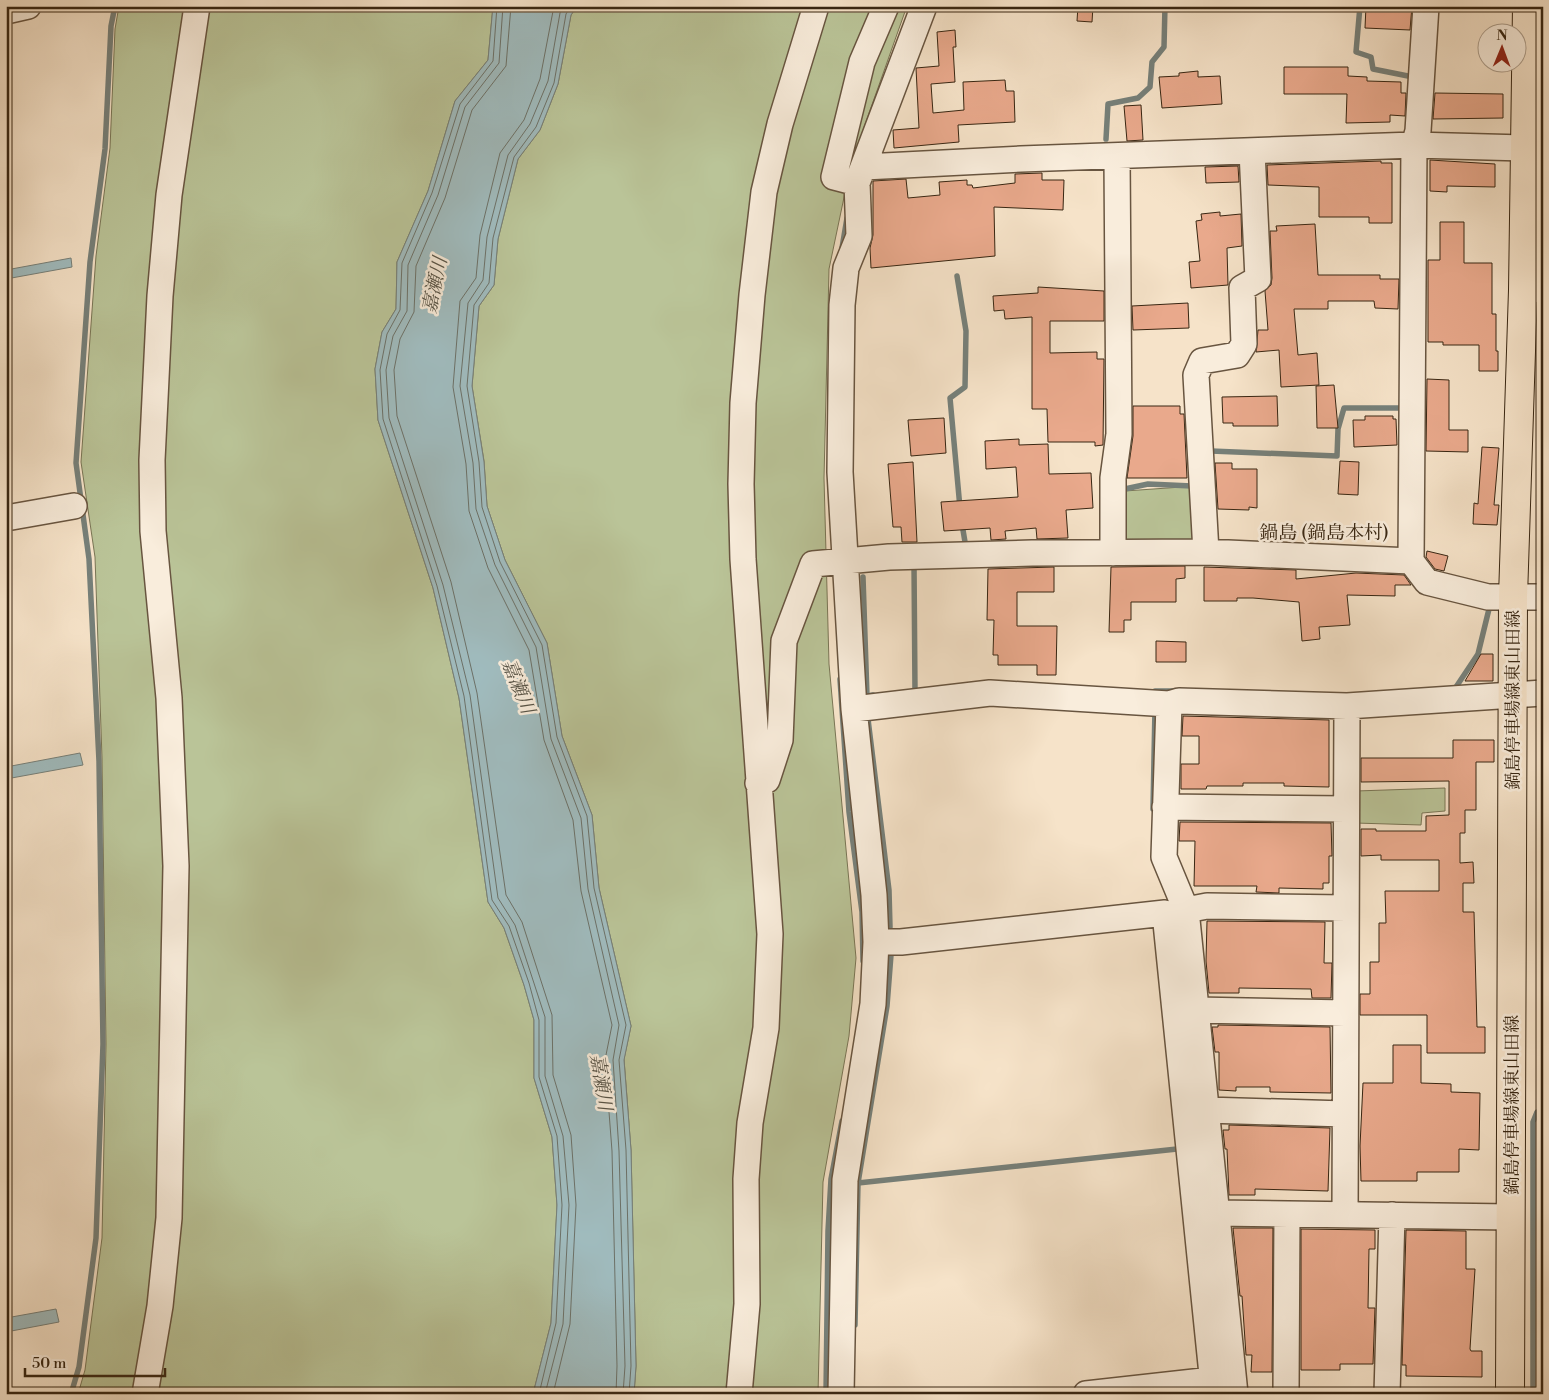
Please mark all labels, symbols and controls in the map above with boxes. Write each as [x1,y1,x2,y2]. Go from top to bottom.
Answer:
north arrow [1476,22,1526,72]
text: N [1497,27,1508,45]
water label: 嘉瀬川 [417,253,453,316]
district label: 鍋島 (鍋島本村) [1259,521,1389,545]
street label: 鍋島停車場線東山田線 [1502,610,1525,790]
water label: 嘉瀬川 [496,655,541,719]
street label: 鍋島停車場線東山田線 [1501,1015,1524,1195]
water label: 嘉瀬川 [585,1052,618,1114]
scale bar [25,1345,165,1377]
text: 50 m [32,1354,66,1373]

